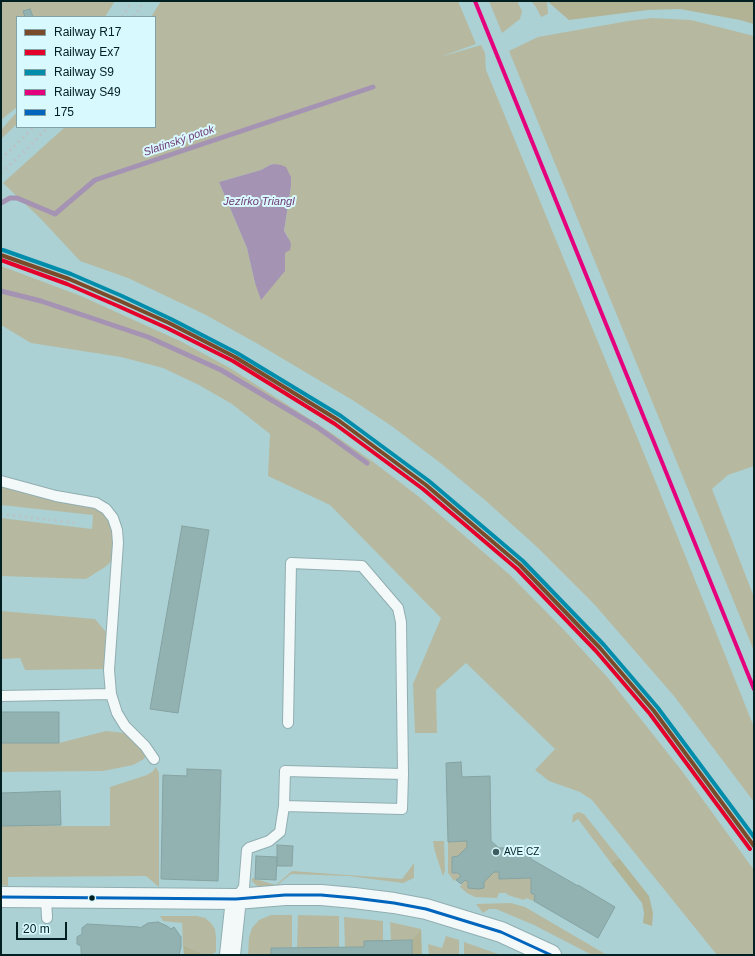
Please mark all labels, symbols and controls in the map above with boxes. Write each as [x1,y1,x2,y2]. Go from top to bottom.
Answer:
legend [16,16,156,128]
text: Railway R17 [54,25,121,39]
text: Railway Ex7 [54,45,120,59]
text: Railway S9 [54,65,114,79]
text: Railway S49 [54,85,121,99]
text: 175 [54,105,74,119]
water label: Slatinský potok [142,123,216,159]
water label: Jezírko Triangl [223,195,295,209]
place label: AVE CZ [504,846,539,858]
marker: AVE CZ [491,847,501,857]
unlabelled marker [87,893,97,903]
scale bar [18,914,69,940]
text: 20 m [23,922,50,936]

